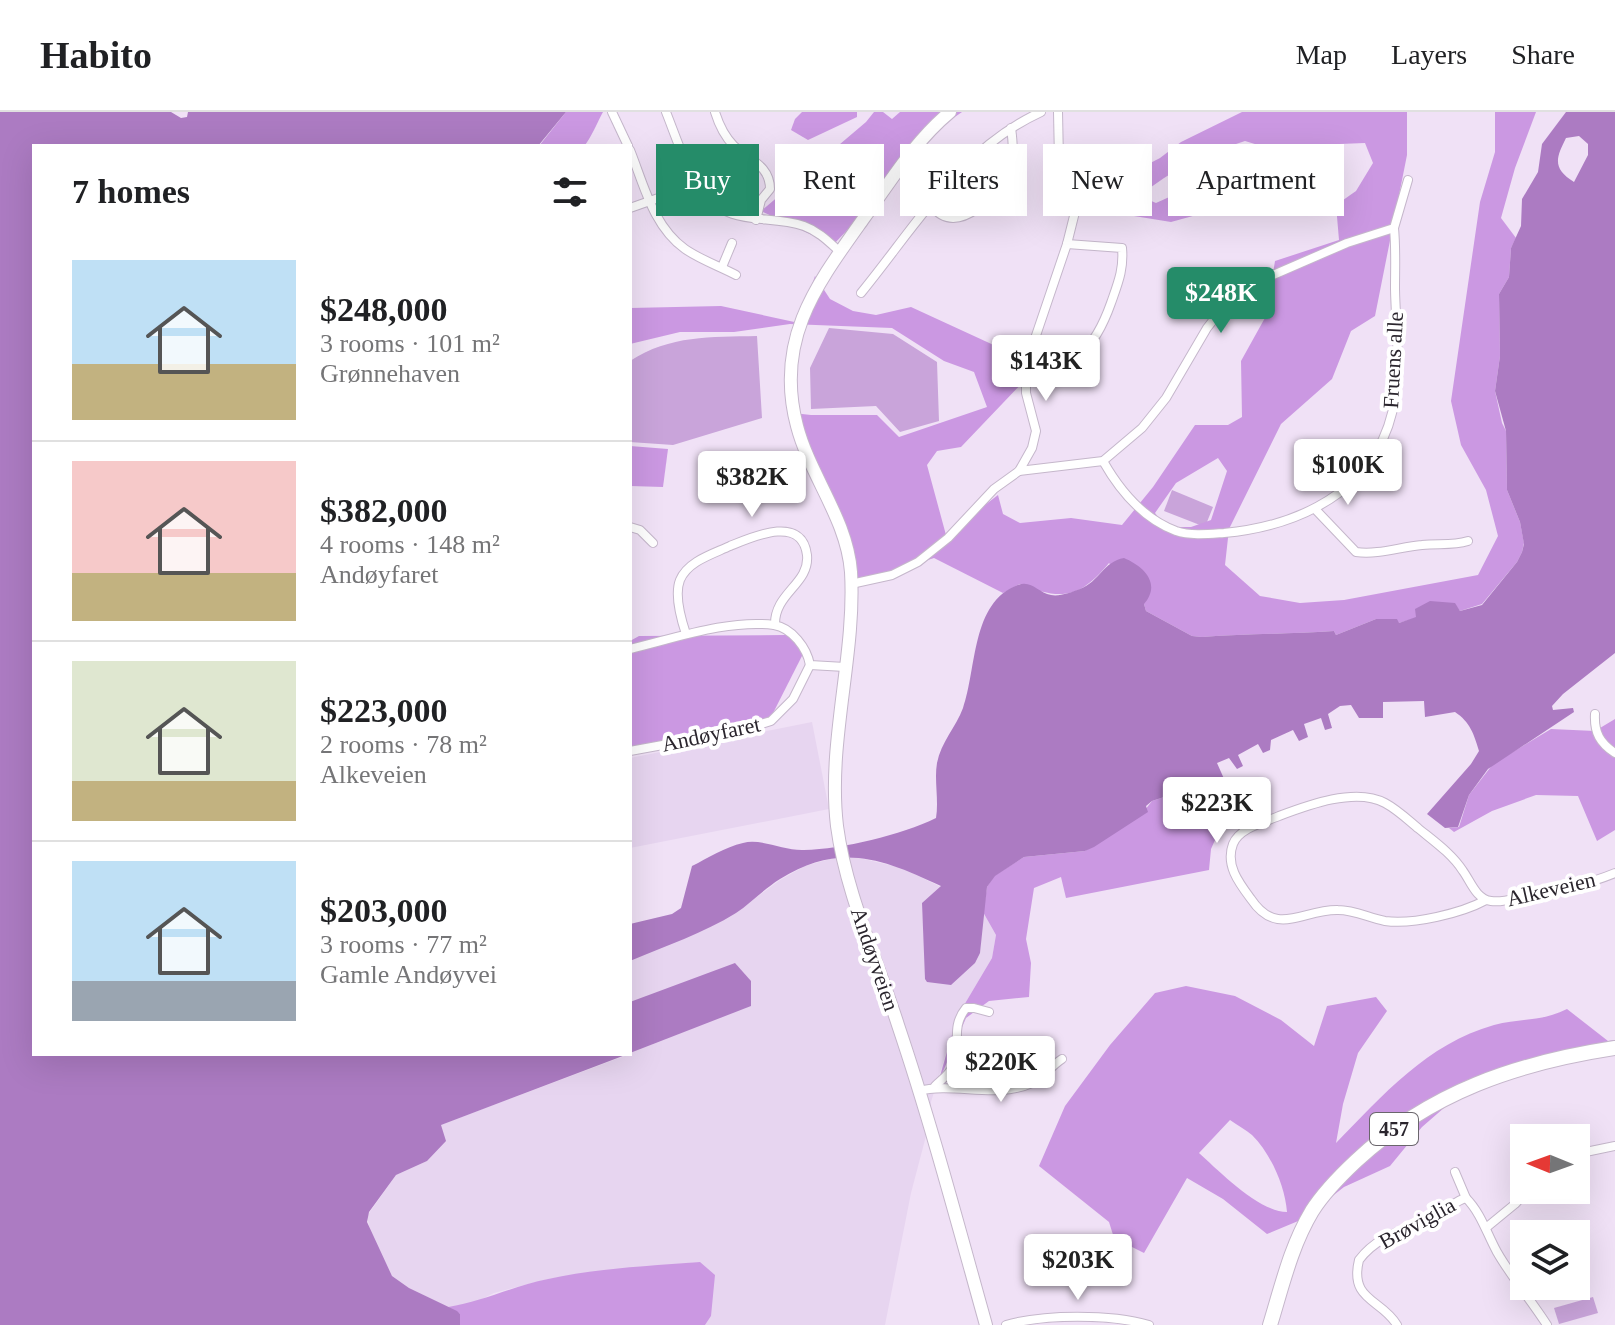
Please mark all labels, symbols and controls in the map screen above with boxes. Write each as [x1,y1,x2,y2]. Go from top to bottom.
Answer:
text: Habito [40,34,152,76]
text: Map [1296,39,1347,70]
text: Layers [1391,39,1467,70]
text: Share [1511,39,1575,70]
chip: Buy [656,144,759,216]
chip: Rent [775,144,884,216]
chip: Filters [900,144,1027,216]
chip: New [1043,144,1152,216]
chip: Apartment [1168,144,1344,216]
icon: filters [548,170,592,214]
text: 7 homes [72,173,190,210]
pin: $248K [1165,267,1277,335]
text: $248K [1185,278,1257,307]
text: $248,000 [320,291,448,328]
icon: home [136,292,232,388]
street label: Fruens alle [1378,311,1408,409]
text: 3 rooms · 101 m² [320,329,500,358]
pin: $143K [990,335,1102,403]
text: $143K [1010,346,1082,375]
text: Grønnehaven [320,359,460,388]
pin: $100K [1292,439,1404,507]
text: $100K [1312,450,1384,479]
pin: $382K [696,451,808,519]
text: $382K [716,462,788,491]
text: $382,000 [320,492,448,529]
icon: home [136,493,232,589]
text: 4 rooms · 148 m² [320,530,500,559]
text: Andøyfaret [320,560,438,589]
text: $223,000 [320,692,448,729]
icon: home [136,693,232,789]
street label: Andøyfaret [659,711,763,757]
text: 2 rooms · 78 m² [320,730,487,759]
text: Alkeveien [320,760,427,789]
pin: $223K [1161,777,1273,845]
text: $223K [1181,788,1253,817]
street label: Alkeveien [1504,867,1598,911]
text: $203,000 [320,892,448,929]
icon: home [136,893,232,989]
street label: Andøyveien [846,904,904,1014]
text: 3 rooms · 77 m² [320,930,487,959]
text: Gamle Andøyvei [320,960,497,989]
pin: $220K [945,1036,1057,1104]
text: $220K [965,1047,1037,1076]
road number: 457 [1370,1113,1418,1145]
north arrow [1510,1124,1590,1204]
map controls [1510,1124,1590,1300]
street label: Brøviglia [1375,1192,1460,1254]
button: layers [1510,1220,1590,1300]
pin: $203K [1022,1234,1134,1302]
text: $203K [1042,1245,1114,1274]

